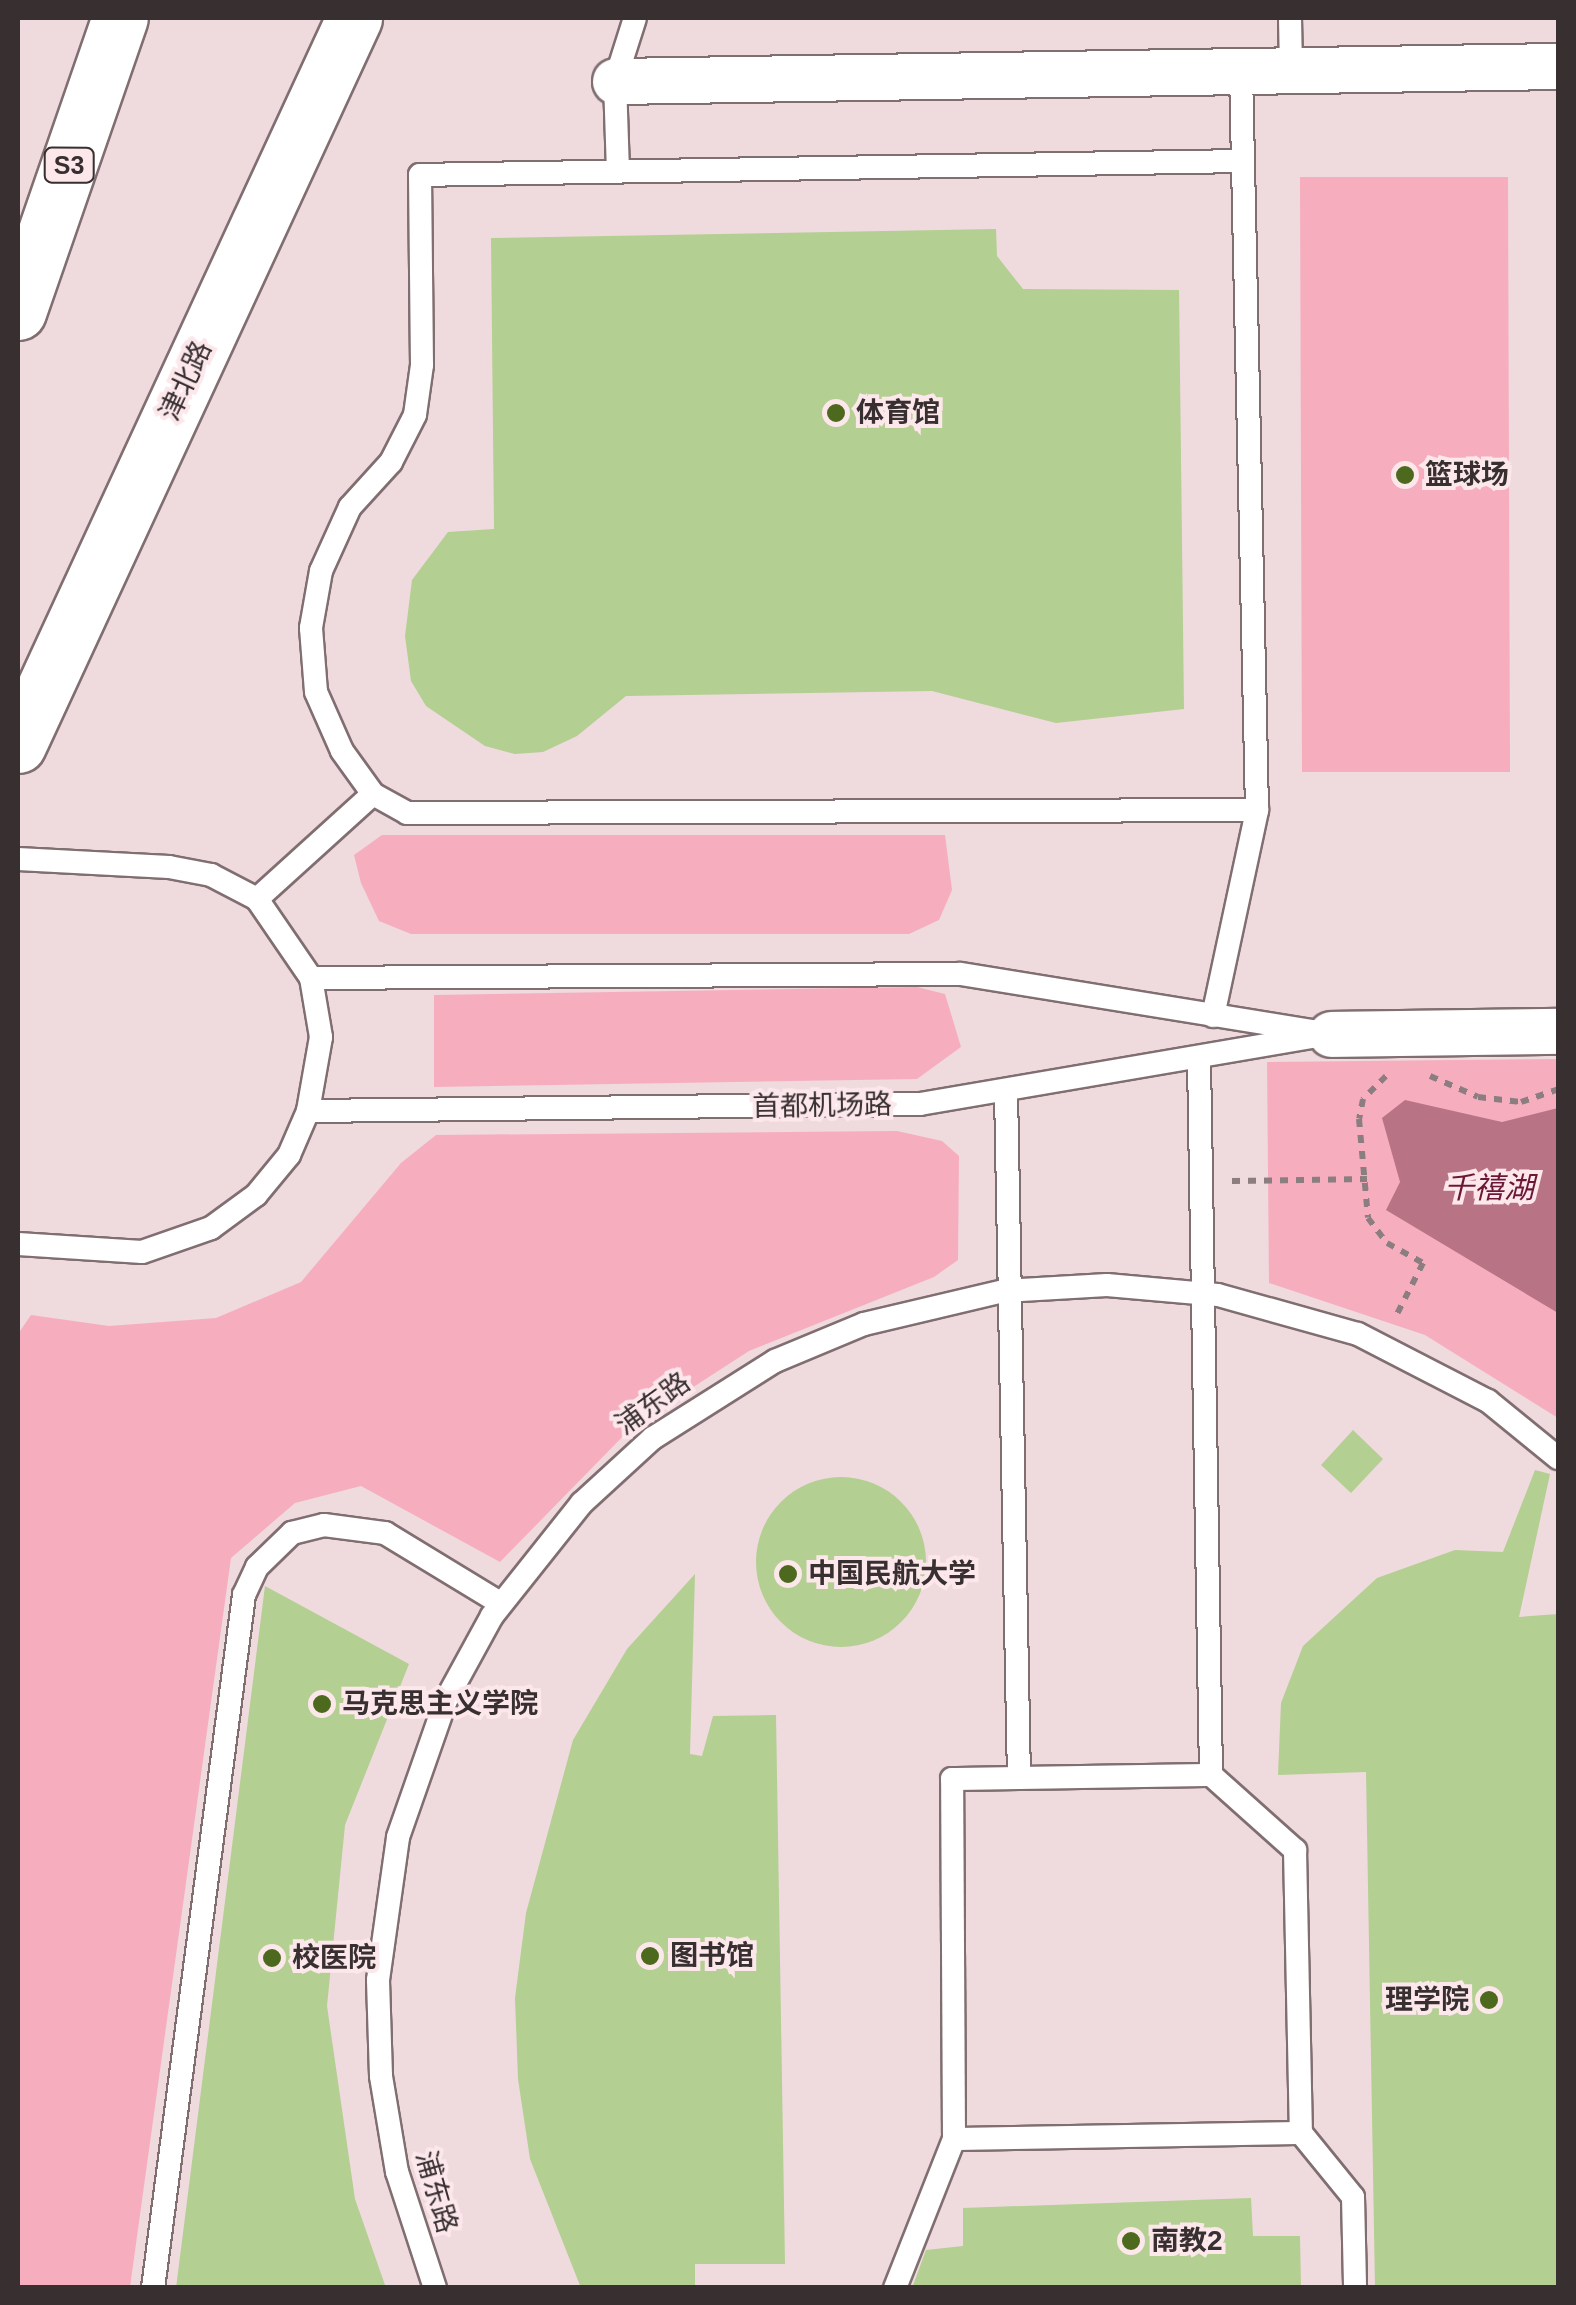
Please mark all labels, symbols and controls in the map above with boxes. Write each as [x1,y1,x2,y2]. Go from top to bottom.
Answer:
road number: S3 [42,145,96,185]
street label: 津北路 [153,336,219,426]
place label: 体育馆 [856,396,940,430]
marker: 体育馆 [825,402,847,424]
place label: 篮球场 [1425,458,1509,492]
marker: 篮球场 [1394,464,1416,486]
street label: 首都机场路 [752,1088,892,1124]
water label: 千禧湖 [1444,1170,1534,1206]
street label: 浦东路 [609,1366,697,1442]
place label: 中国民航大学 [808,1557,976,1591]
marker: 中国民航大学 [777,1563,799,1585]
place label: 马克思主义学院 [342,1687,538,1721]
marker: 马克思主义学院 [311,1693,333,1715]
place label: 图书馆 [670,1939,754,1973]
place label: 校医院 [292,1941,376,1975]
marker: 图书馆 [639,1945,661,1967]
marker: 校医院 [261,1947,283,1969]
place label: 理学院 [1385,1983,1469,2017]
marker: 理学院 [1478,1989,1500,2011]
street label: 浦东路 [408,2147,464,2237]
place label: 南教2 [1151,2224,1223,2258]
marker: 南教2 [1120,2230,1142,2252]

